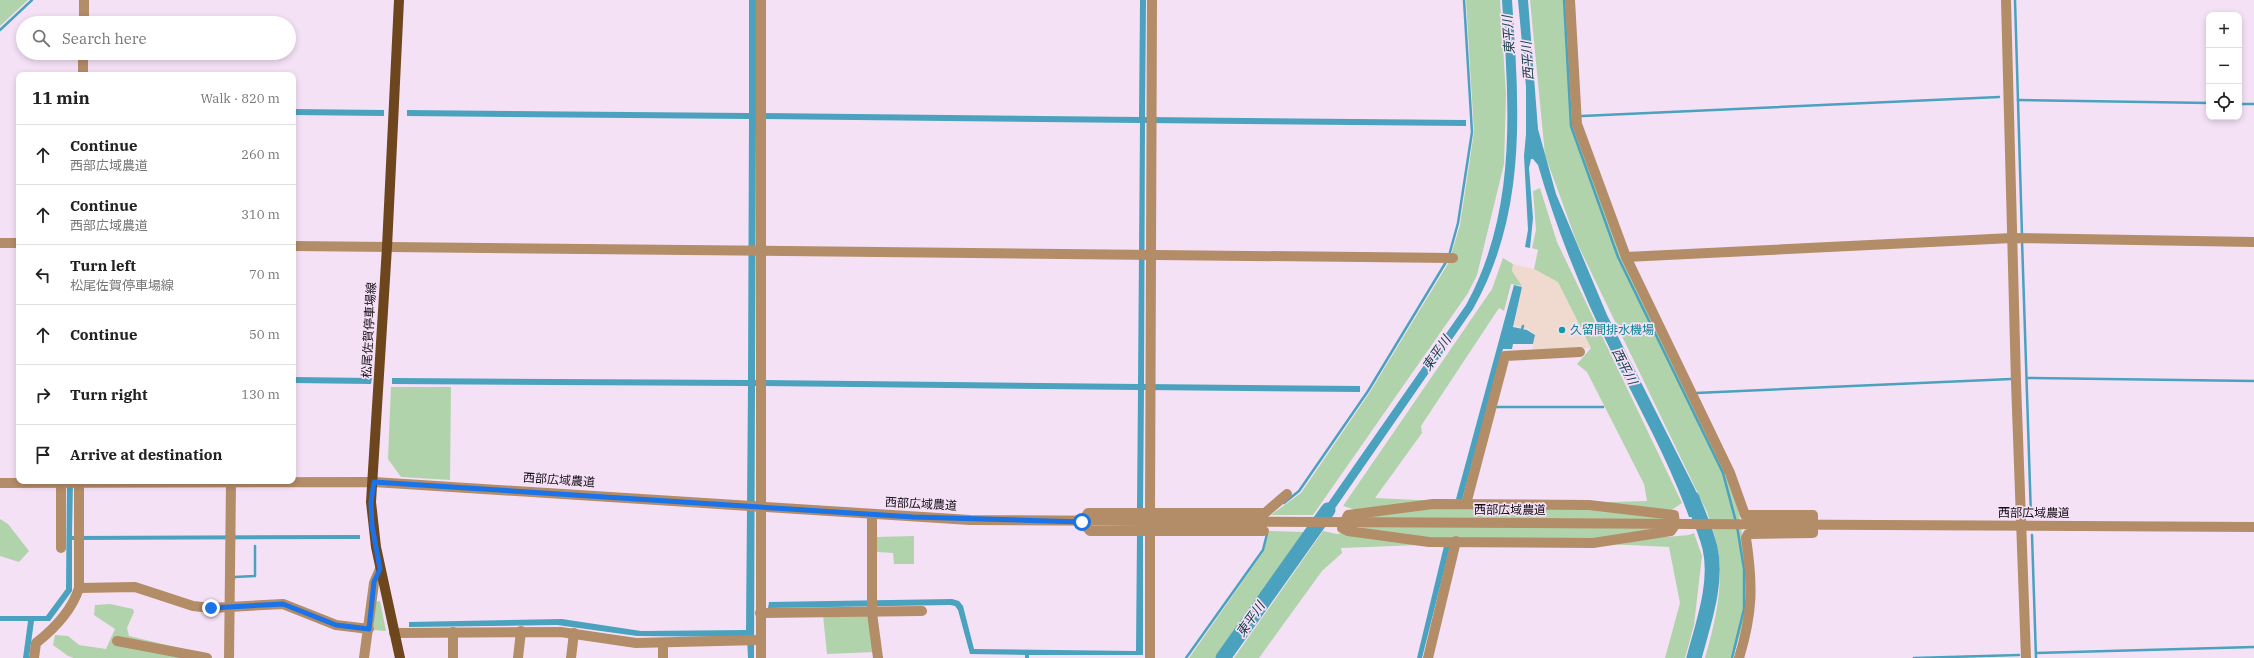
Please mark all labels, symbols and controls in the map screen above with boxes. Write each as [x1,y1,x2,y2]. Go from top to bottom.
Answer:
map controls [2206,12,2242,120]
button: + [2206,12,2242,48]
water label: 東平川 [1499,13,1518,55]
search box [16,16,296,60]
icon: search [30,27,52,49]
text: Search here [62,29,147,48]
water label: 西平川 [1518,39,1537,81]
button: − [2206,48,2242,84]
button: locate [2206,84,2242,120]
text: 11 min [32,87,90,109]
text: Walk · 820 m [201,90,280,107]
text: Continue [70,136,137,155]
icon: ahead [32,144,54,166]
text: 260 m [241,146,280,163]
text: 西部広域農道 [70,157,148,174]
text: Continue [70,196,137,215]
icon: ahead [32,204,54,226]
text: 310 m [241,206,280,223]
text: 西部広域農道 [70,217,148,234]
text: Turn left [70,256,136,275]
icon: left [32,264,54,286]
text: 70 m [249,266,280,283]
text: 松尾佐賀停車場線 [70,277,174,294]
street label: 松尾佐賀停車場線 [358,282,379,378]
place label: 久留間排水機場 [1570,322,1654,337]
icon: ahead [32,324,54,346]
text: Continue [70,325,137,344]
marker: 久留間排水機場 [1557,325,1567,335]
text: 50 m [249,326,280,343]
water label: 東平川 [1418,331,1456,374]
water label: 西平川 [1608,345,1642,389]
icon: right [32,384,54,406]
text: Turn right [70,385,148,404]
text: 130 m [241,386,280,403]
icon: arrive [32,444,54,466]
text: Arrive at destination [70,445,222,464]
street label: 西部広域農道 [523,470,595,489]
street label: 西部広域農道 [885,494,957,513]
street label: 西部広域農道 [1474,502,1546,517]
street label: 西部広域農道 [1998,505,2070,520]
route start [1073,513,1091,531]
water label: 東平川 [1232,597,1270,640]
route end [202,599,220,617]

